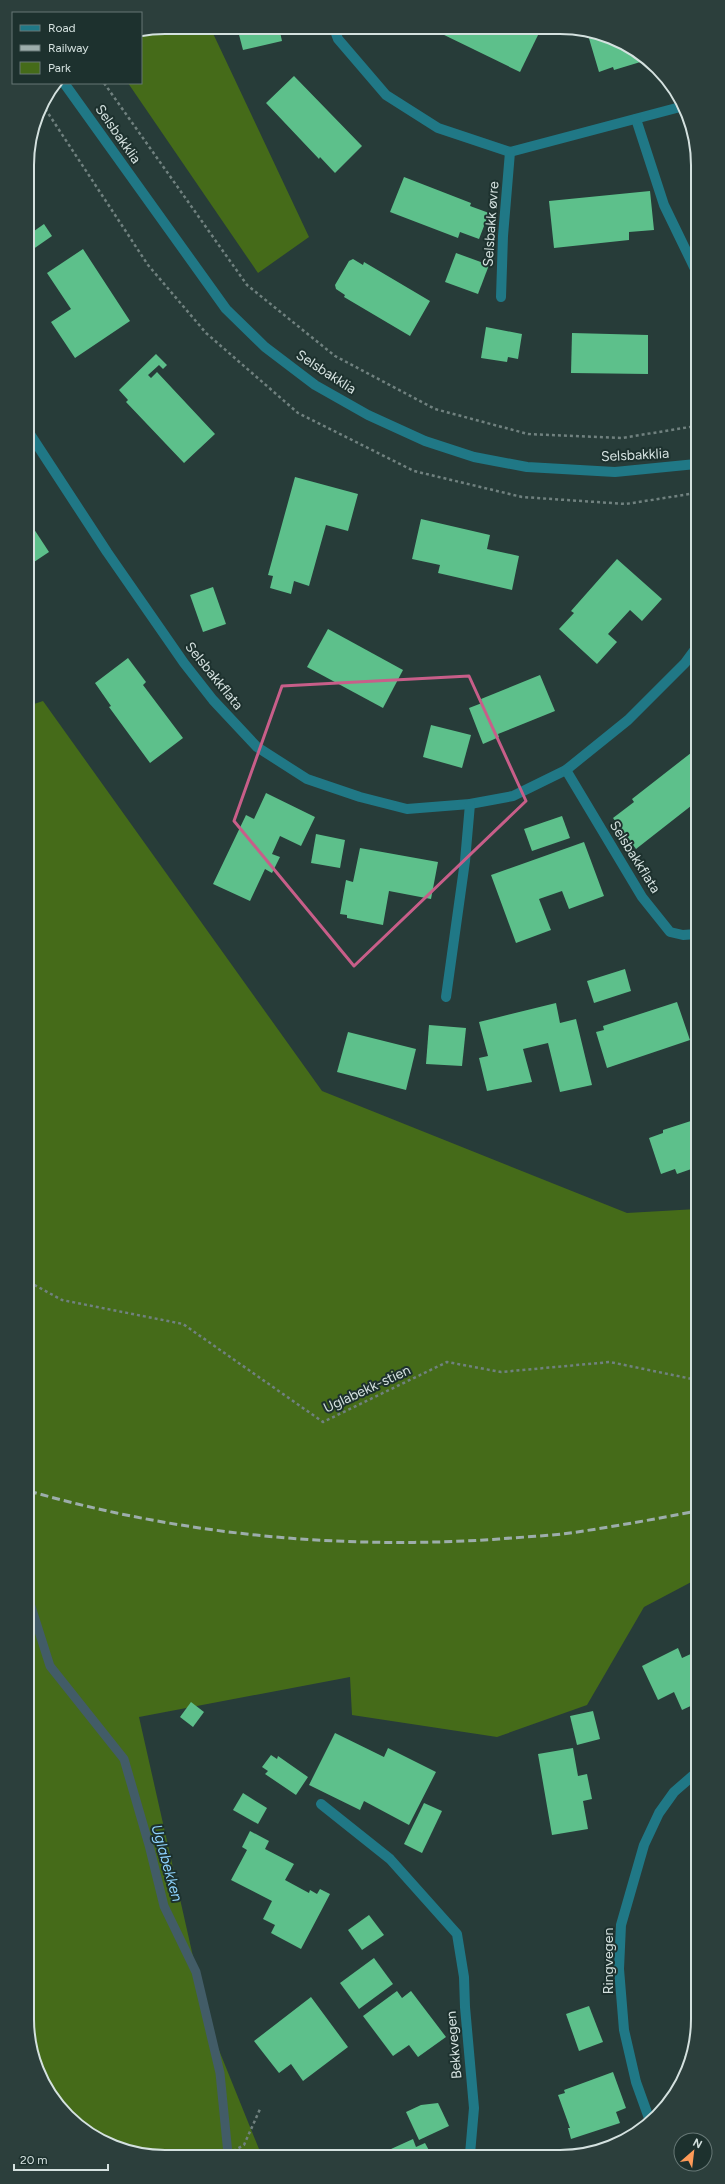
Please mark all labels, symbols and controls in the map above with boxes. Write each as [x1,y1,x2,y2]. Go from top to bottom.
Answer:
legend [12,12,142,84]
text: Road [48,21,76,35]
text: Railway [48,41,89,55]
text: Park [48,61,71,75]
street label: Selsbakklia [91,101,145,167]
street label: Selsbakk øvre [480,180,502,267]
street label: Selsbakklia [293,346,359,398]
street label: Selsbakklia [600,445,670,465]
street label: Selsbakkflata [181,639,247,713]
street label: Selsbakkflata [606,817,664,897]
street label: Uglabekk-stien [321,1361,413,1417]
water label: Uglabekken [147,1822,187,1904]
street label: Ringvegen [600,1928,617,1994]
street label: Bekkvegen [443,2010,465,2080]
north arrow [673,2132,713,2172]
text: N [691,2136,704,2151]
scale bar [14,2146,108,2172]
text: 20 m [20,2153,48,2167]

